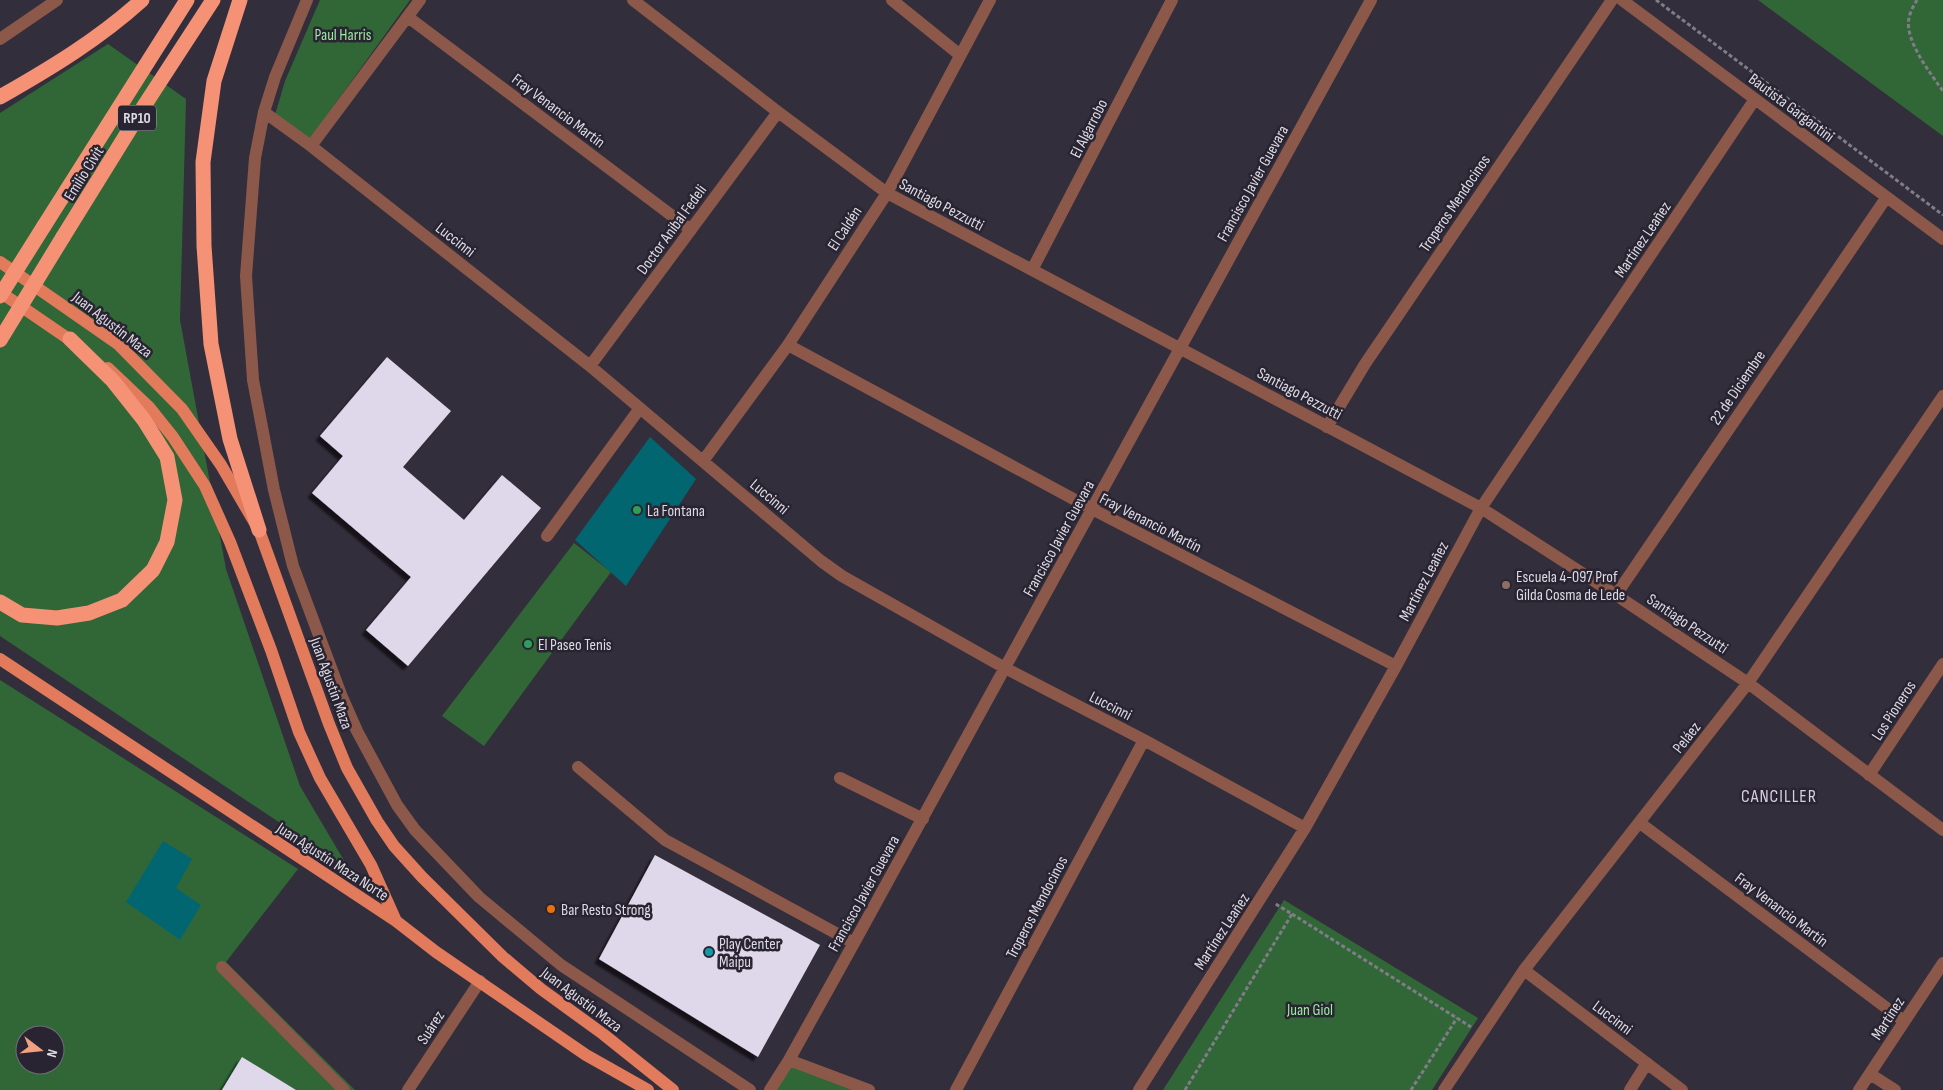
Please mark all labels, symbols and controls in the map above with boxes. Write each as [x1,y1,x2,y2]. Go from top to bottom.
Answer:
park label: Paul Harris [314,26,372,45]
street label: Fray Venancio Martín [508,70,608,152]
street label: Bautista Gargantini [1745,70,1838,147]
street label: El Algarrobo [1066,96,1112,161]
road number: RP10 [118,106,156,130]
street label: Francisco Javier Guevara [1214,122,1293,245]
street label: Emilio Civit [60,143,108,204]
street label: Troperos Mendocinos [1416,151,1495,256]
street label: Santiago Pezzutti [896,175,987,236]
street label: Doctor Anibal Fedeli [633,181,711,278]
street label: Martínez Leañez [1611,198,1676,281]
street label: El Caldén [824,203,866,254]
street label: Luccinni [431,219,479,262]
street label: Juan Agustín Maza [68,287,156,362]
street label: 22 de Diciembre [1706,347,1770,429]
street label: Santiago Pezzutti [1254,364,1345,425]
street label: Luccinni [746,475,792,519]
street label: Francisco Javier Guevara [1020,477,1099,600]
street label: Fray Venancio Martín [1096,489,1204,557]
place label: La Fontana [647,502,705,521]
marker: La Fontana [631,504,643,516]
street label: Martínez Leañez [1395,539,1453,625]
place label: Escuela 4-097 Prof Gilda Cosma de Lede [1516,568,1625,605]
marker: Escuela 4-097 Prof Gilda Cosma de Lede [1500,579,1512,591]
street label: Santiago Pezzutti [1643,590,1731,658]
street label: Juan Agustín Maza [305,634,356,732]
place label: El Paseo Tenis [538,636,612,655]
marker: El Paseo Tenis [522,638,534,650]
street label: Los Pioneros [1868,677,1921,744]
street label: Luccinni [1086,688,1135,725]
street label: Peláez [1669,718,1705,757]
district label: CANCILLER [1741,786,1817,807]
street label: Juan Agustín Maza Norte [272,818,392,906]
street label: Francisco Javier Guevara [825,832,904,955]
street label: Troperos Mendocinos [1002,853,1072,962]
street label: Fray Venancio Martín [1731,869,1831,951]
street label: Martínez Leañez [1191,890,1254,974]
place label: Bar Resto Strong [561,901,651,920]
marker: Bar Resto Strong [545,903,557,915]
place label: Play Center Maipu [719,935,781,972]
marker: Play Center Maipu [703,946,715,958]
street label: Juan Agustín Maza [536,963,625,1037]
street label: Martinez [1867,994,1909,1044]
street label: Luccinni [1588,997,1636,1039]
park label: Juan Giol [1286,1001,1333,1020]
street label: Suárez [413,1007,449,1048]
north arrow [15,1025,65,1075]
text: N [43,1048,61,1059]

